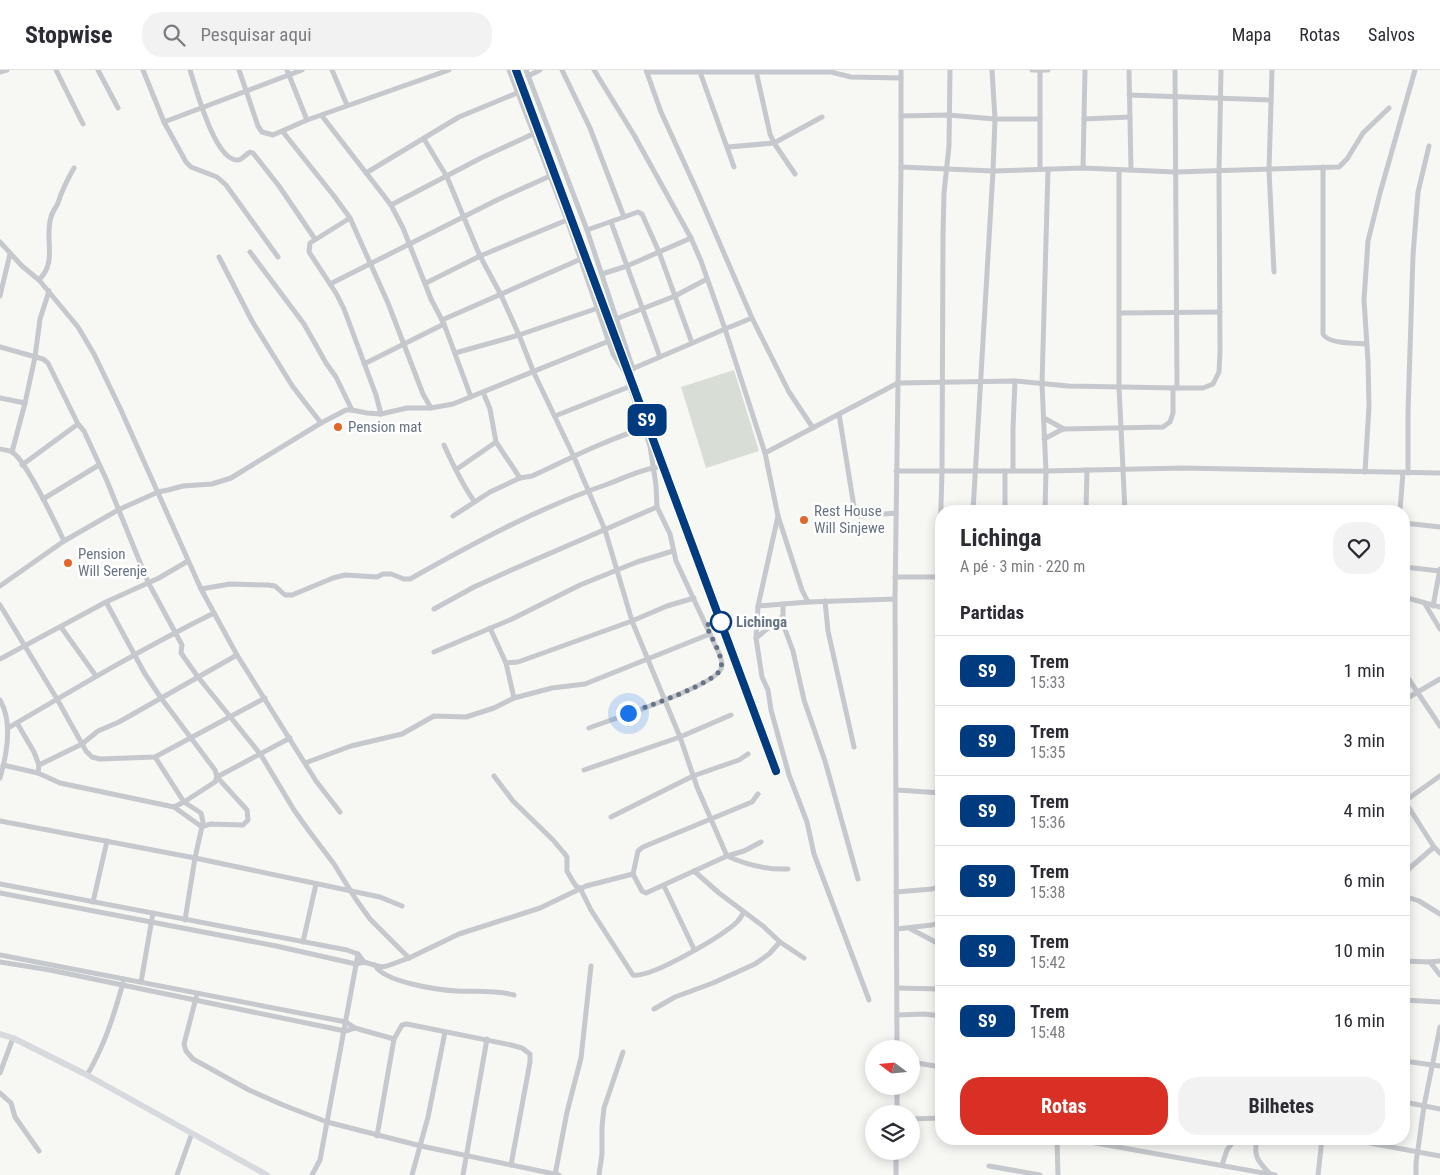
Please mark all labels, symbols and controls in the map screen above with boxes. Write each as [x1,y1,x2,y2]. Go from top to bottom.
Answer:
search box [142,12,492,57]
text: Stopwise [25,21,112,49]
icon: search [160,21,188,49]
text: Pesquisar aqui [200,23,312,46]
text: Mapa [1232,24,1271,45]
text: Rotas [1299,24,1340,45]
text: Salvos [1368,24,1415,45]
line badge: S9 [624,404,670,436]
text: S9 [638,409,656,430]
place label: Pension mat [348,418,422,436]
marker: Pension mat [332,421,344,433]
place label: Rest House Will Sinjewe [814,502,885,537]
marker: Rest House Will Sinjewe [798,514,810,526]
button: heart [1333,522,1385,574]
text: Lichinga [960,524,1042,552]
place label: Pension Will Serenje [78,545,147,580]
marker: Pension Will Serenje [62,557,74,569]
text: A pé · 3 min · 220 m [960,557,1085,576]
text: Partidas [960,601,1024,624]
marker: Lichinga [710,611,732,633]
place label: Lichinga [736,613,787,631]
text: Trem [1030,650,1069,673]
text: 1 min [1343,659,1385,682]
text: S9 [978,660,997,681]
text: 15:33 [1030,673,1065,692]
your location [616,701,641,726]
text: Trem [1030,720,1069,743]
text: 3 min [1343,729,1385,752]
text: S9 [978,730,997,751]
text: 15:35 [1030,743,1065,762]
text: Trem [1030,790,1069,813]
text: 4 min [1343,799,1385,822]
text: S9 [978,800,997,821]
text: 15:36 [1030,813,1065,832]
text: Trem [1030,860,1069,883]
text: 6 min [1343,869,1385,892]
text: S9 [978,870,997,891]
text: 15:38 [1030,883,1065,902]
text: Trem [1030,930,1069,953]
text: 10 min [1334,939,1385,962]
text: S9 [978,940,997,961]
text: 15:42 [1030,953,1065,972]
text: Trem [1030,1000,1069,1023]
text: 16 min [1334,1009,1385,1032]
text: S9 [978,1010,997,1031]
text: 15:48 [1030,1023,1065,1042]
north arrow [865,1040,920,1095]
map controls [865,1040,920,1160]
button: Rotas [960,1077,1168,1135]
button: Bilhetes [1178,1077,1385,1135]
button: layers [865,1105,920,1160]

